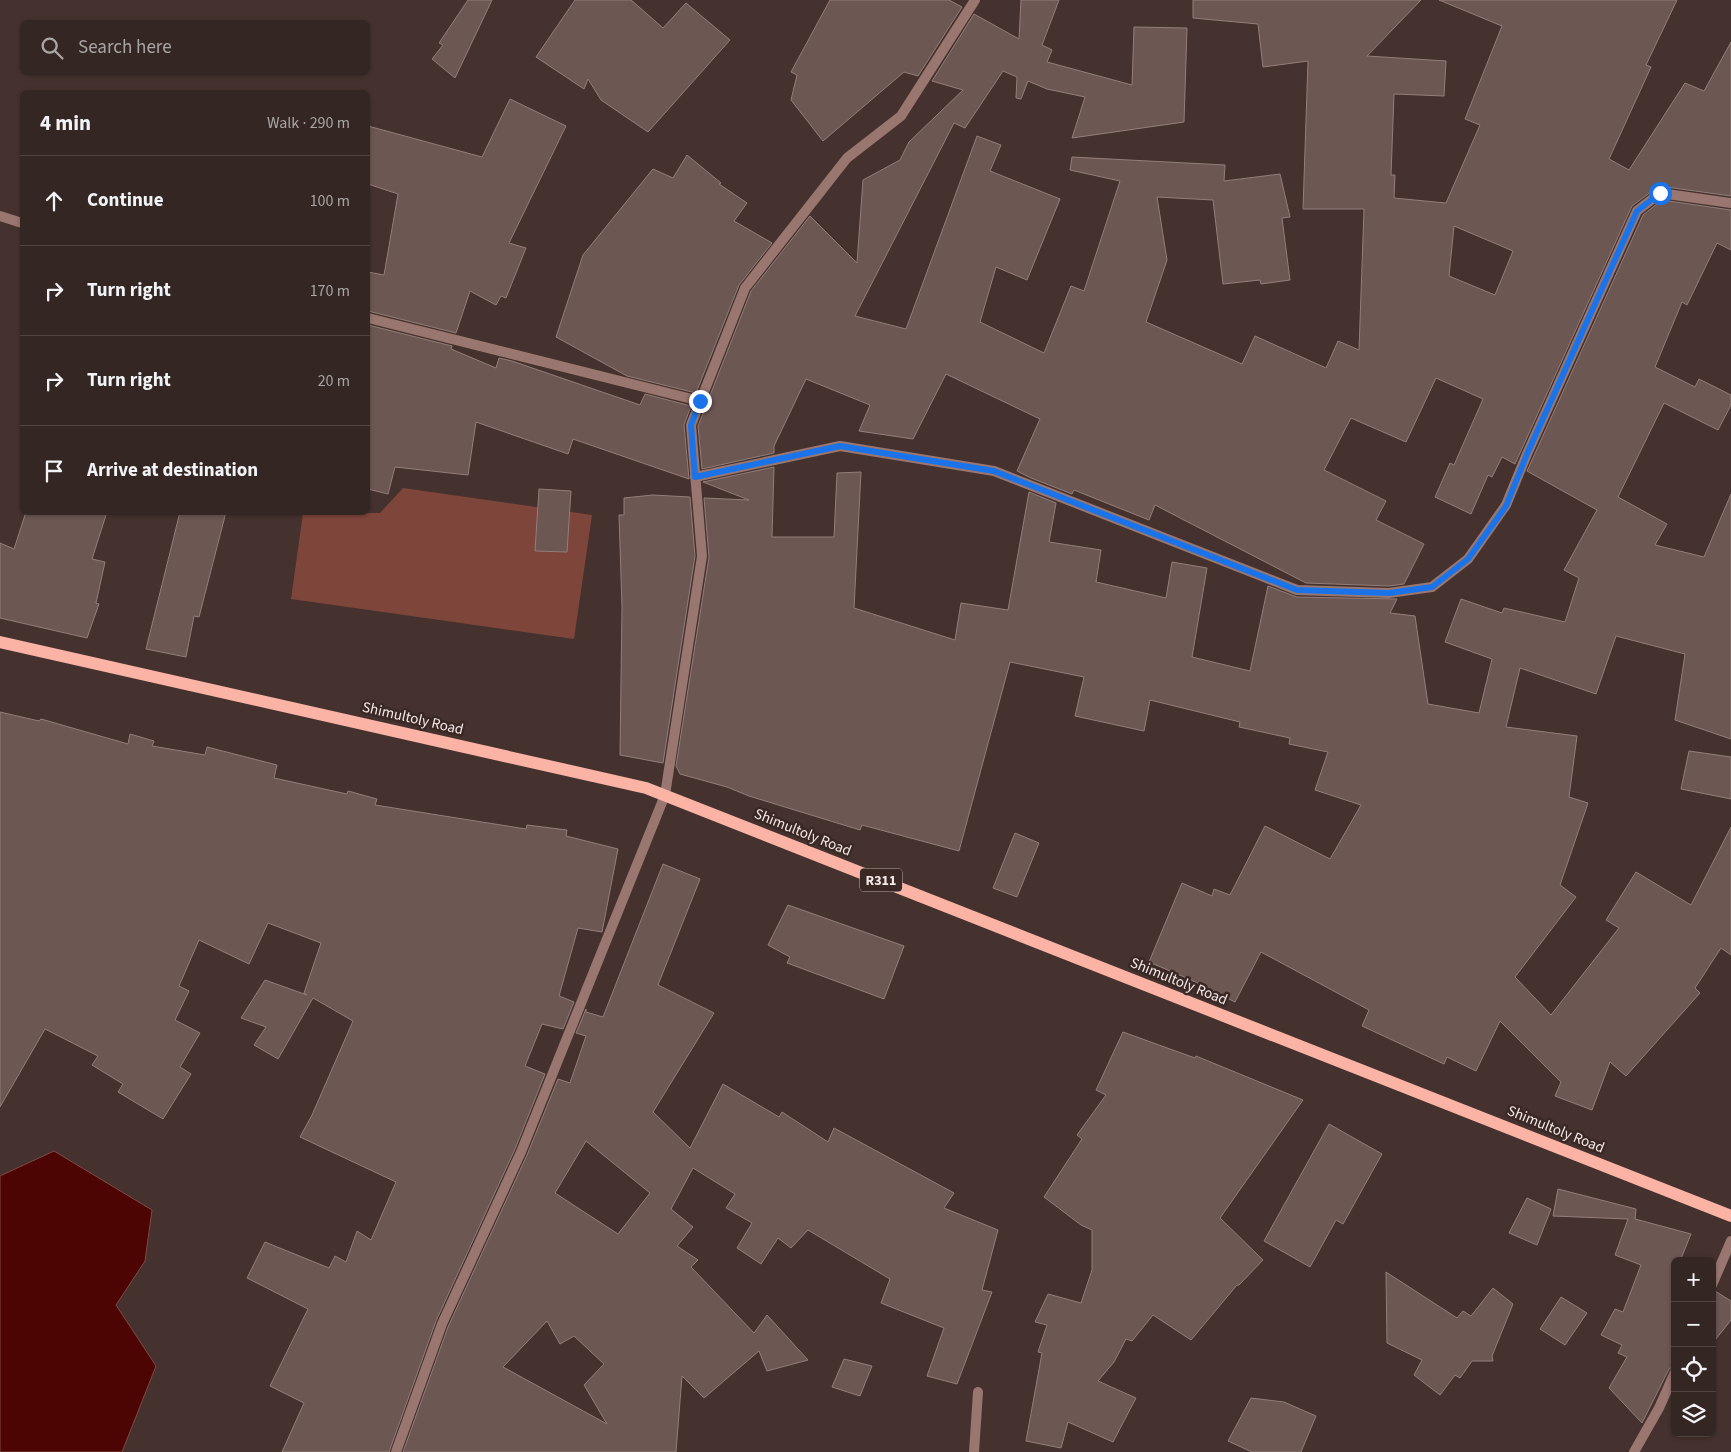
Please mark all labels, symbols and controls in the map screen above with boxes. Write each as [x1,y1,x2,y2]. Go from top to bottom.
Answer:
search box [20,20,370,75]
icon: search [38,34,66,62]
text: Search here [78,34,172,61]
text: 4 min [40,108,91,138]
text: Walk · 290 m [267,112,350,134]
route start [1649,182,1672,205]
icon: ahead [40,187,68,215]
text: Continue [87,187,164,214]
text: 100 m [310,190,350,212]
icon: right [40,277,68,305]
text: Turn right [87,277,171,304]
text: 170 m [310,280,350,302]
icon: right [40,367,68,395]
text: Turn right [87,367,171,394]
text: 20 m [318,370,350,392]
route end [689,390,712,413]
icon: arrive [40,457,68,485]
text: Arrive at destination [87,457,258,484]
street label: Shimultoly Road [360,697,466,740]
street label: Shimultoly Road [751,803,855,862]
road number: R311 [860,868,902,892]
street label: Shimultoly Road [1127,952,1231,1011]
street label: Shimultoly Road [1504,1100,1608,1159]
map controls [1671,1257,1716,1437]
button: + [1671,1257,1716,1302]
button: − [1671,1302,1716,1347]
button: locate [1671,1347,1716,1392]
button: layers [1671,1392,1716,1437]

